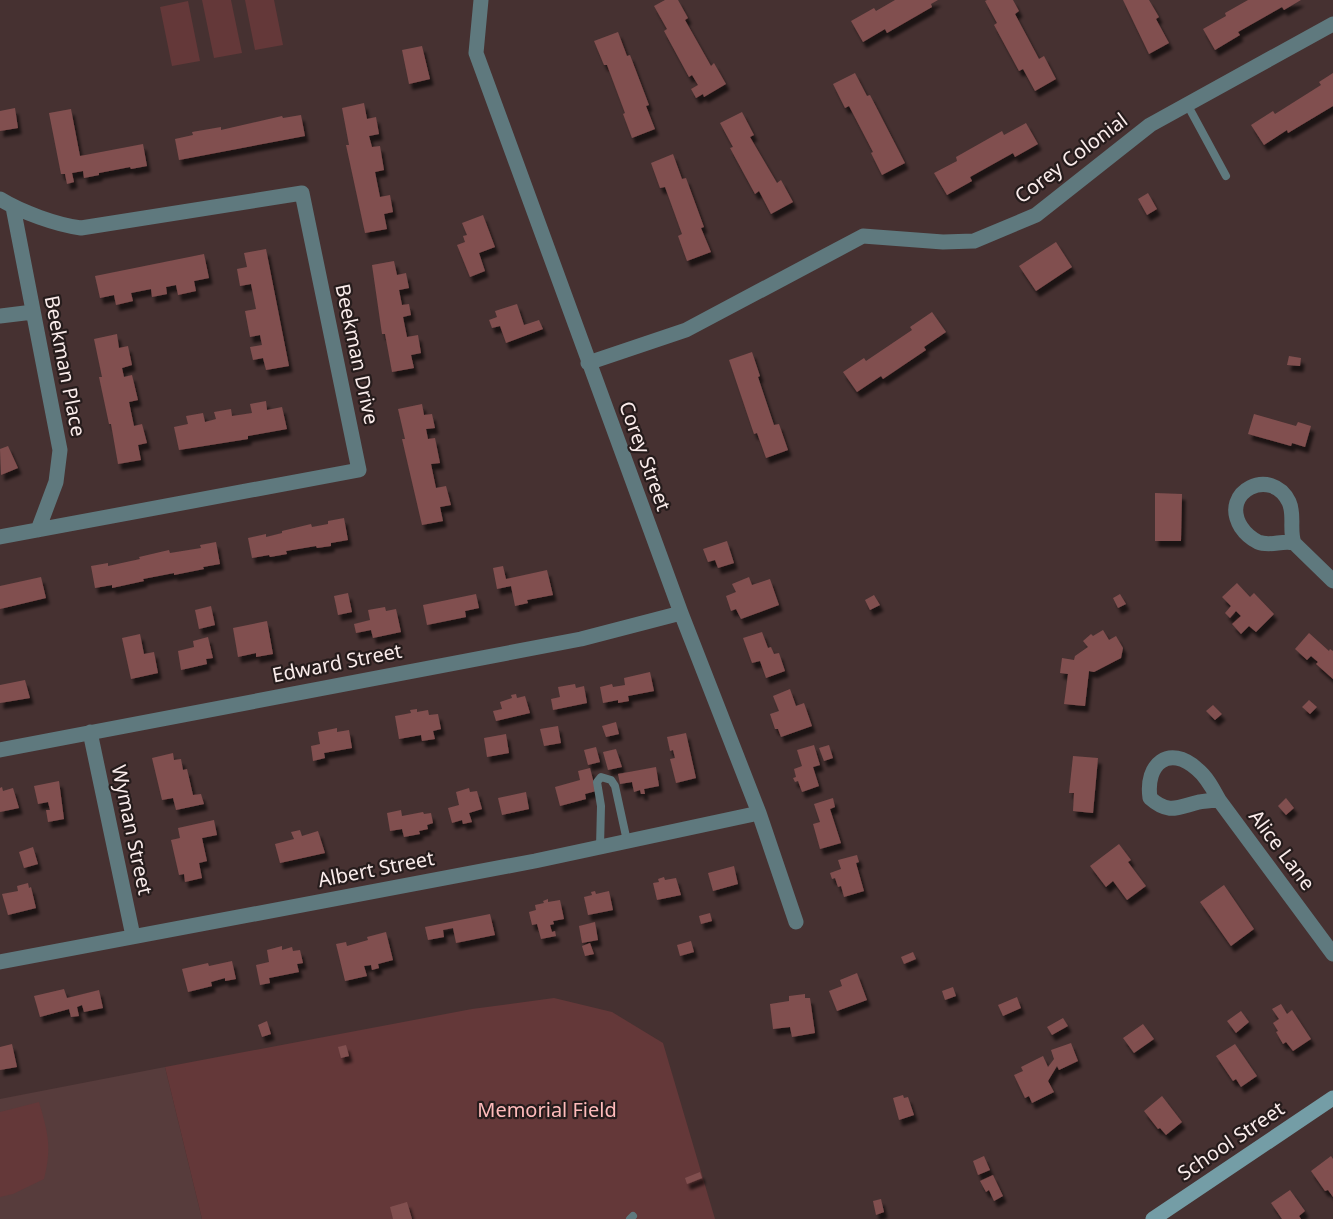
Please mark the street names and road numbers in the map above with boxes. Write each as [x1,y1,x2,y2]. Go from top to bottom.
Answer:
street label: Corey Colonial [1009,106,1133,209]
street label: Beekman Drive [329,281,386,427]
street label: Beekman Place [39,293,92,439]
street label: Corey Street [613,397,678,514]
street label: Edward Street [270,637,404,688]
street label: Wyman Street [106,762,159,897]
street label: Alice Lane [1243,804,1322,896]
street label: Albert Street [315,844,436,893]
street label: School Street [1172,1095,1289,1186]

